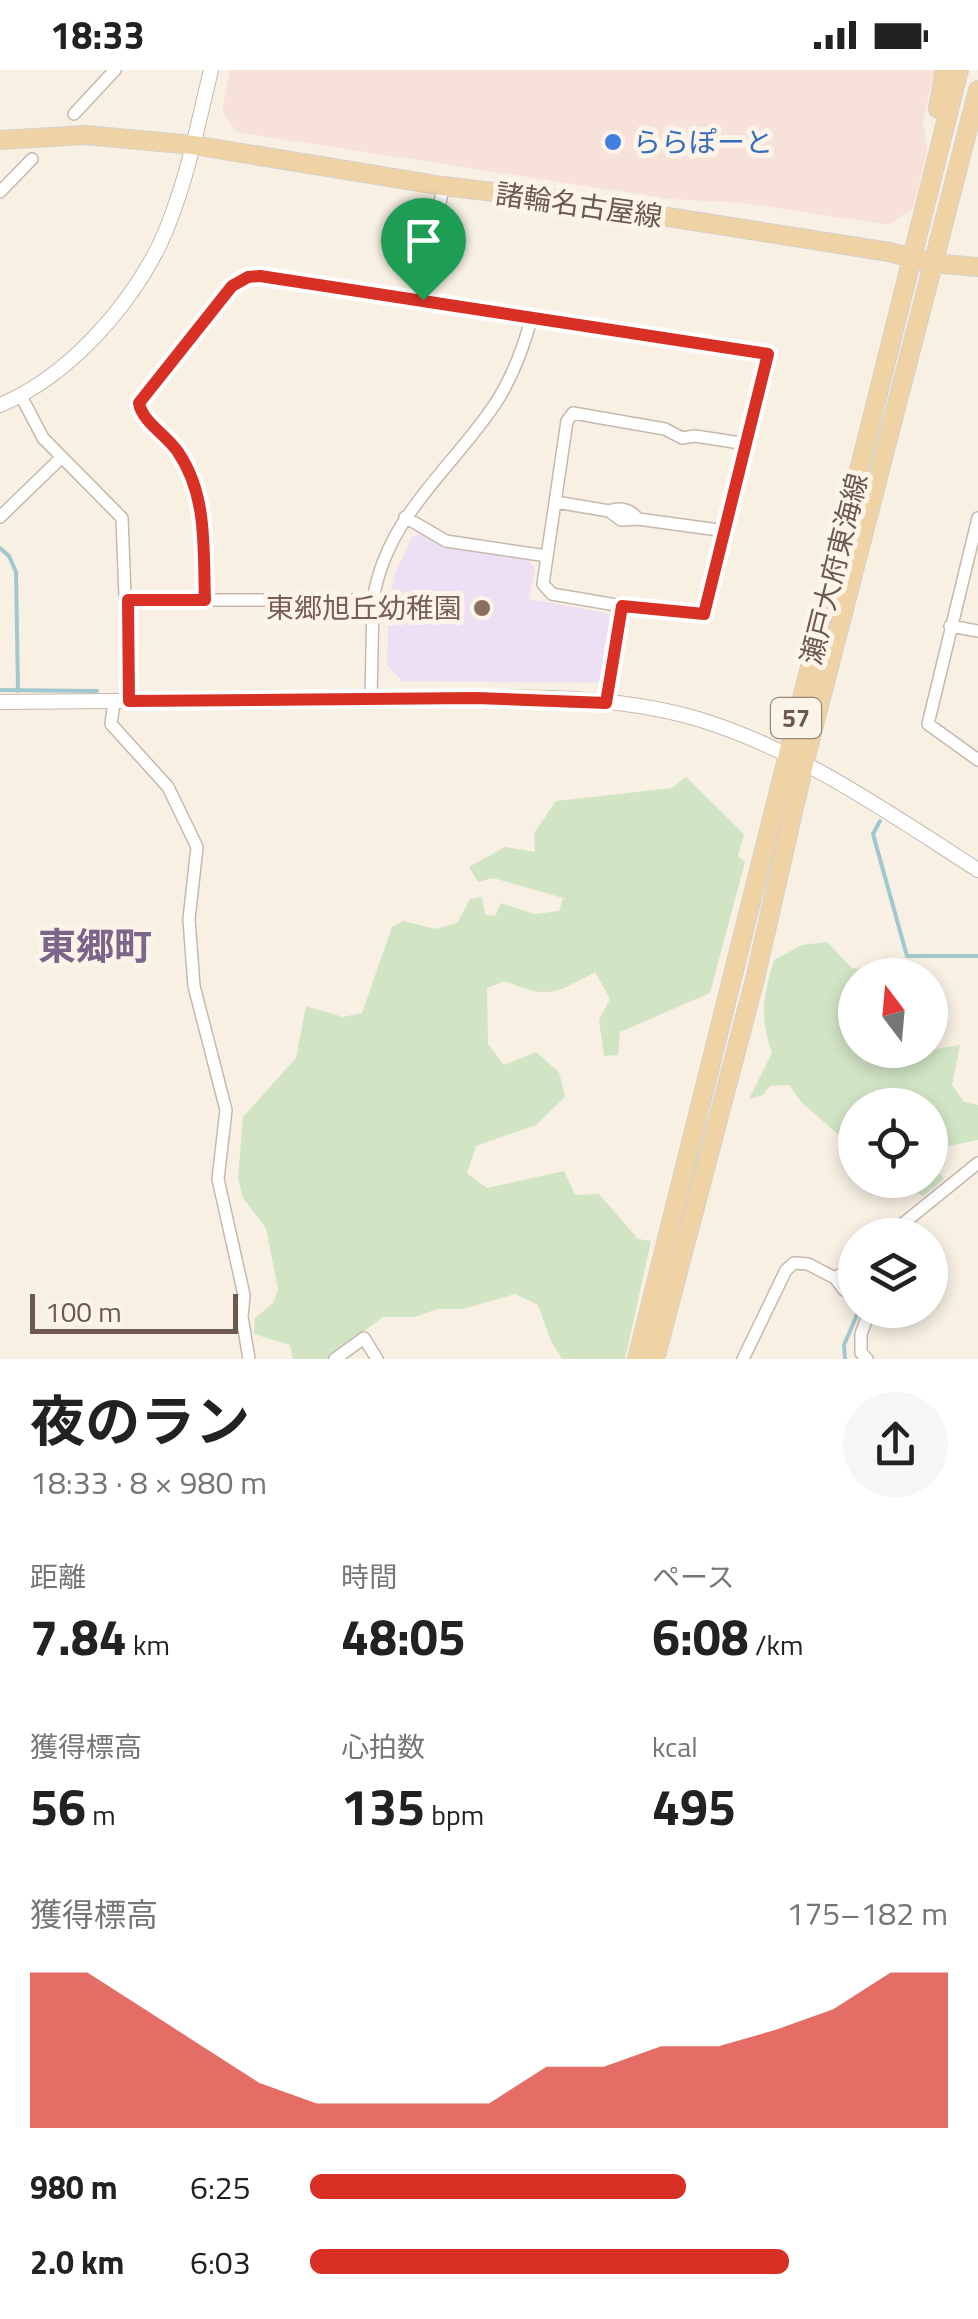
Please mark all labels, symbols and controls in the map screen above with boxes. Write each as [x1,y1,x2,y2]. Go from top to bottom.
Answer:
text: 18:33 [50,6,145,64]
place label: ららぽーと [633,120,773,163]
marker: ららぽーと [602,131,624,153]
street label: 諸輪名古屋線 [493,172,665,237]
pin [381,198,466,301]
icon: arrive [396,213,451,268]
street label: 瀬戸大府東海線 [789,469,878,669]
place label: 東郷旭丘幼稚園 [266,586,462,629]
marker: 東郷旭丘幼稚園 [471,597,493,619]
road number: 57 [771,698,821,738]
district label: 東郷町 [38,917,152,975]
north arrow [838,958,948,1068]
map controls [838,958,948,1328]
button: locate [838,1088,948,1198]
button: layers [838,1218,948,1328]
scale bar [30,1289,238,1334]
text: 100 m [45,1290,122,1333]
text: 夜のラン [30,1379,250,1462]
button: share [843,1392,948,1497]
text: 18:33 · 8 × 980 m [30,1458,267,1506]
text: 距離 [30,1555,86,1598]
text: 時間 [341,1555,397,1598]
text: ペース [652,1555,735,1598]
text: 7.84 [30,1598,127,1674]
text: 48:05 [341,1598,466,1674]
text: 6:08 [652,1598,749,1674]
text: km [127,1623,170,1666]
text: /km [749,1623,803,1666]
text: 獲得標高 [30,1725,142,1768]
text: 心拍数 [341,1725,425,1768]
text: kcal [652,1725,698,1768]
text: 56 [30,1768,86,1844]
text: 135 [341,1768,425,1844]
text: 495 [652,1768,736,1844]
text: m [86,1793,116,1836]
text: bpm [425,1793,484,1836]
text: 175–182 m [786,1889,948,1937]
text: 獲得標高 [30,1890,158,1938]
text: 980 m [30,2163,118,2211]
text: 6:25 [190,2163,251,2211]
text: 2.0 km [30,2238,124,2286]
text: 6:03 [190,2238,251,2286]

